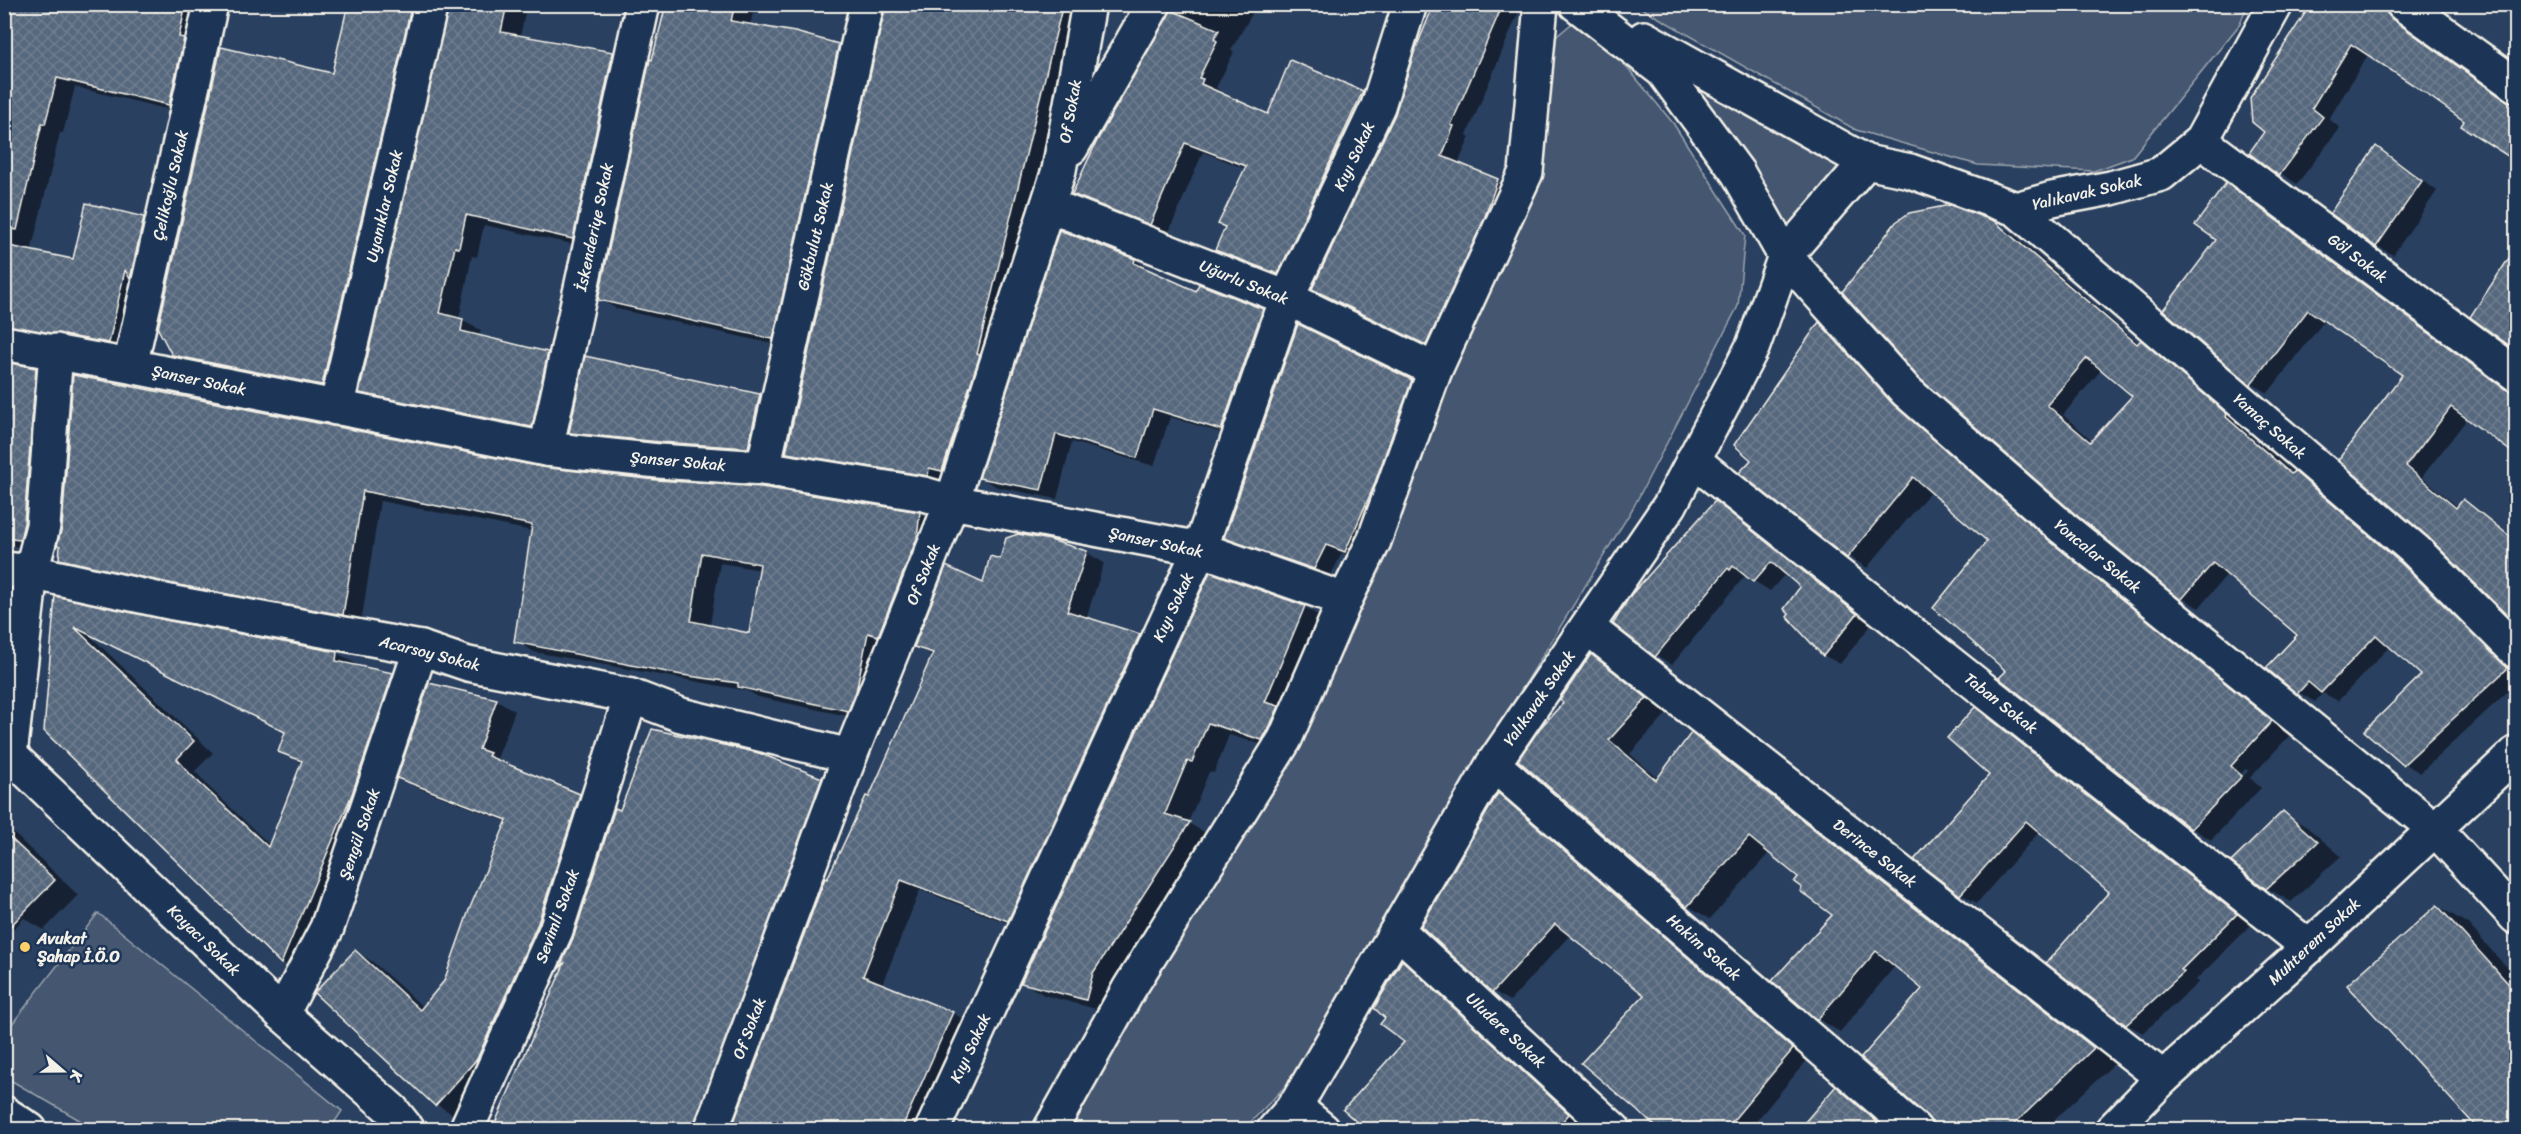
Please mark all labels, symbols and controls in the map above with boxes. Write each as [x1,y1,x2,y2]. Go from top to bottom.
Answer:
street label: Of Sokak [1050,77,1090,145]
street label: Kıyı Sokak [1325,116,1383,196]
street label: Çelikoğlu Sokak [143,127,197,243]
street label: Uyanıklar Sokak [357,146,411,265]
street label: İskenderiye Sokak [566,160,622,295]
street label: Yalıkavak Sokak [2029,165,2145,219]
street label: Gökbulut Sokak [788,179,842,293]
street label: Göl Sokak [2321,225,2395,291]
street label: Uğurlu Sokak [1195,251,1294,313]
street label: Şanser Sokak [149,356,249,404]
street label: Yamaç Sokak [2226,385,2314,467]
street label: Şanser Sokak [629,442,728,480]
street label: Yoncalar Sokak [2048,511,2148,601]
street label: Şanser Sokak [1106,518,1206,566]
street label: Of Sokak [897,539,949,609]
street label: Kıyı Sokak [1144,567,1202,647]
street label: Acarsoy Sokak [375,626,484,680]
street label: Yalıkavak Sokak [1495,643,1583,752]
street label: Taban Sokak [1957,664,2045,742]
street label: Şengül Sokak [330,784,388,884]
street label: Derince Sokak [1826,811,1924,896]
street label: Sevimli Sokak [526,864,588,967]
street label: Muhterem Sokak [2261,890,2367,992]
street label: Kayacı Sokak [160,897,248,983]
street label: Hakim Sokak [1660,906,1748,988]
place label: Avukat Şahap İ.Ö.O [36,924,121,971]
marker: Avukat Şahap İ.Ö.O [18,940,32,954]
street label: Uludere Sokak [1459,985,1554,1076]
street label: Of Sokak [724,993,774,1063]
street label: Kıyı Sokak [941,1008,999,1088]
north arrow [33,1041,93,1101]
text: K [61,1065,92,1087]

